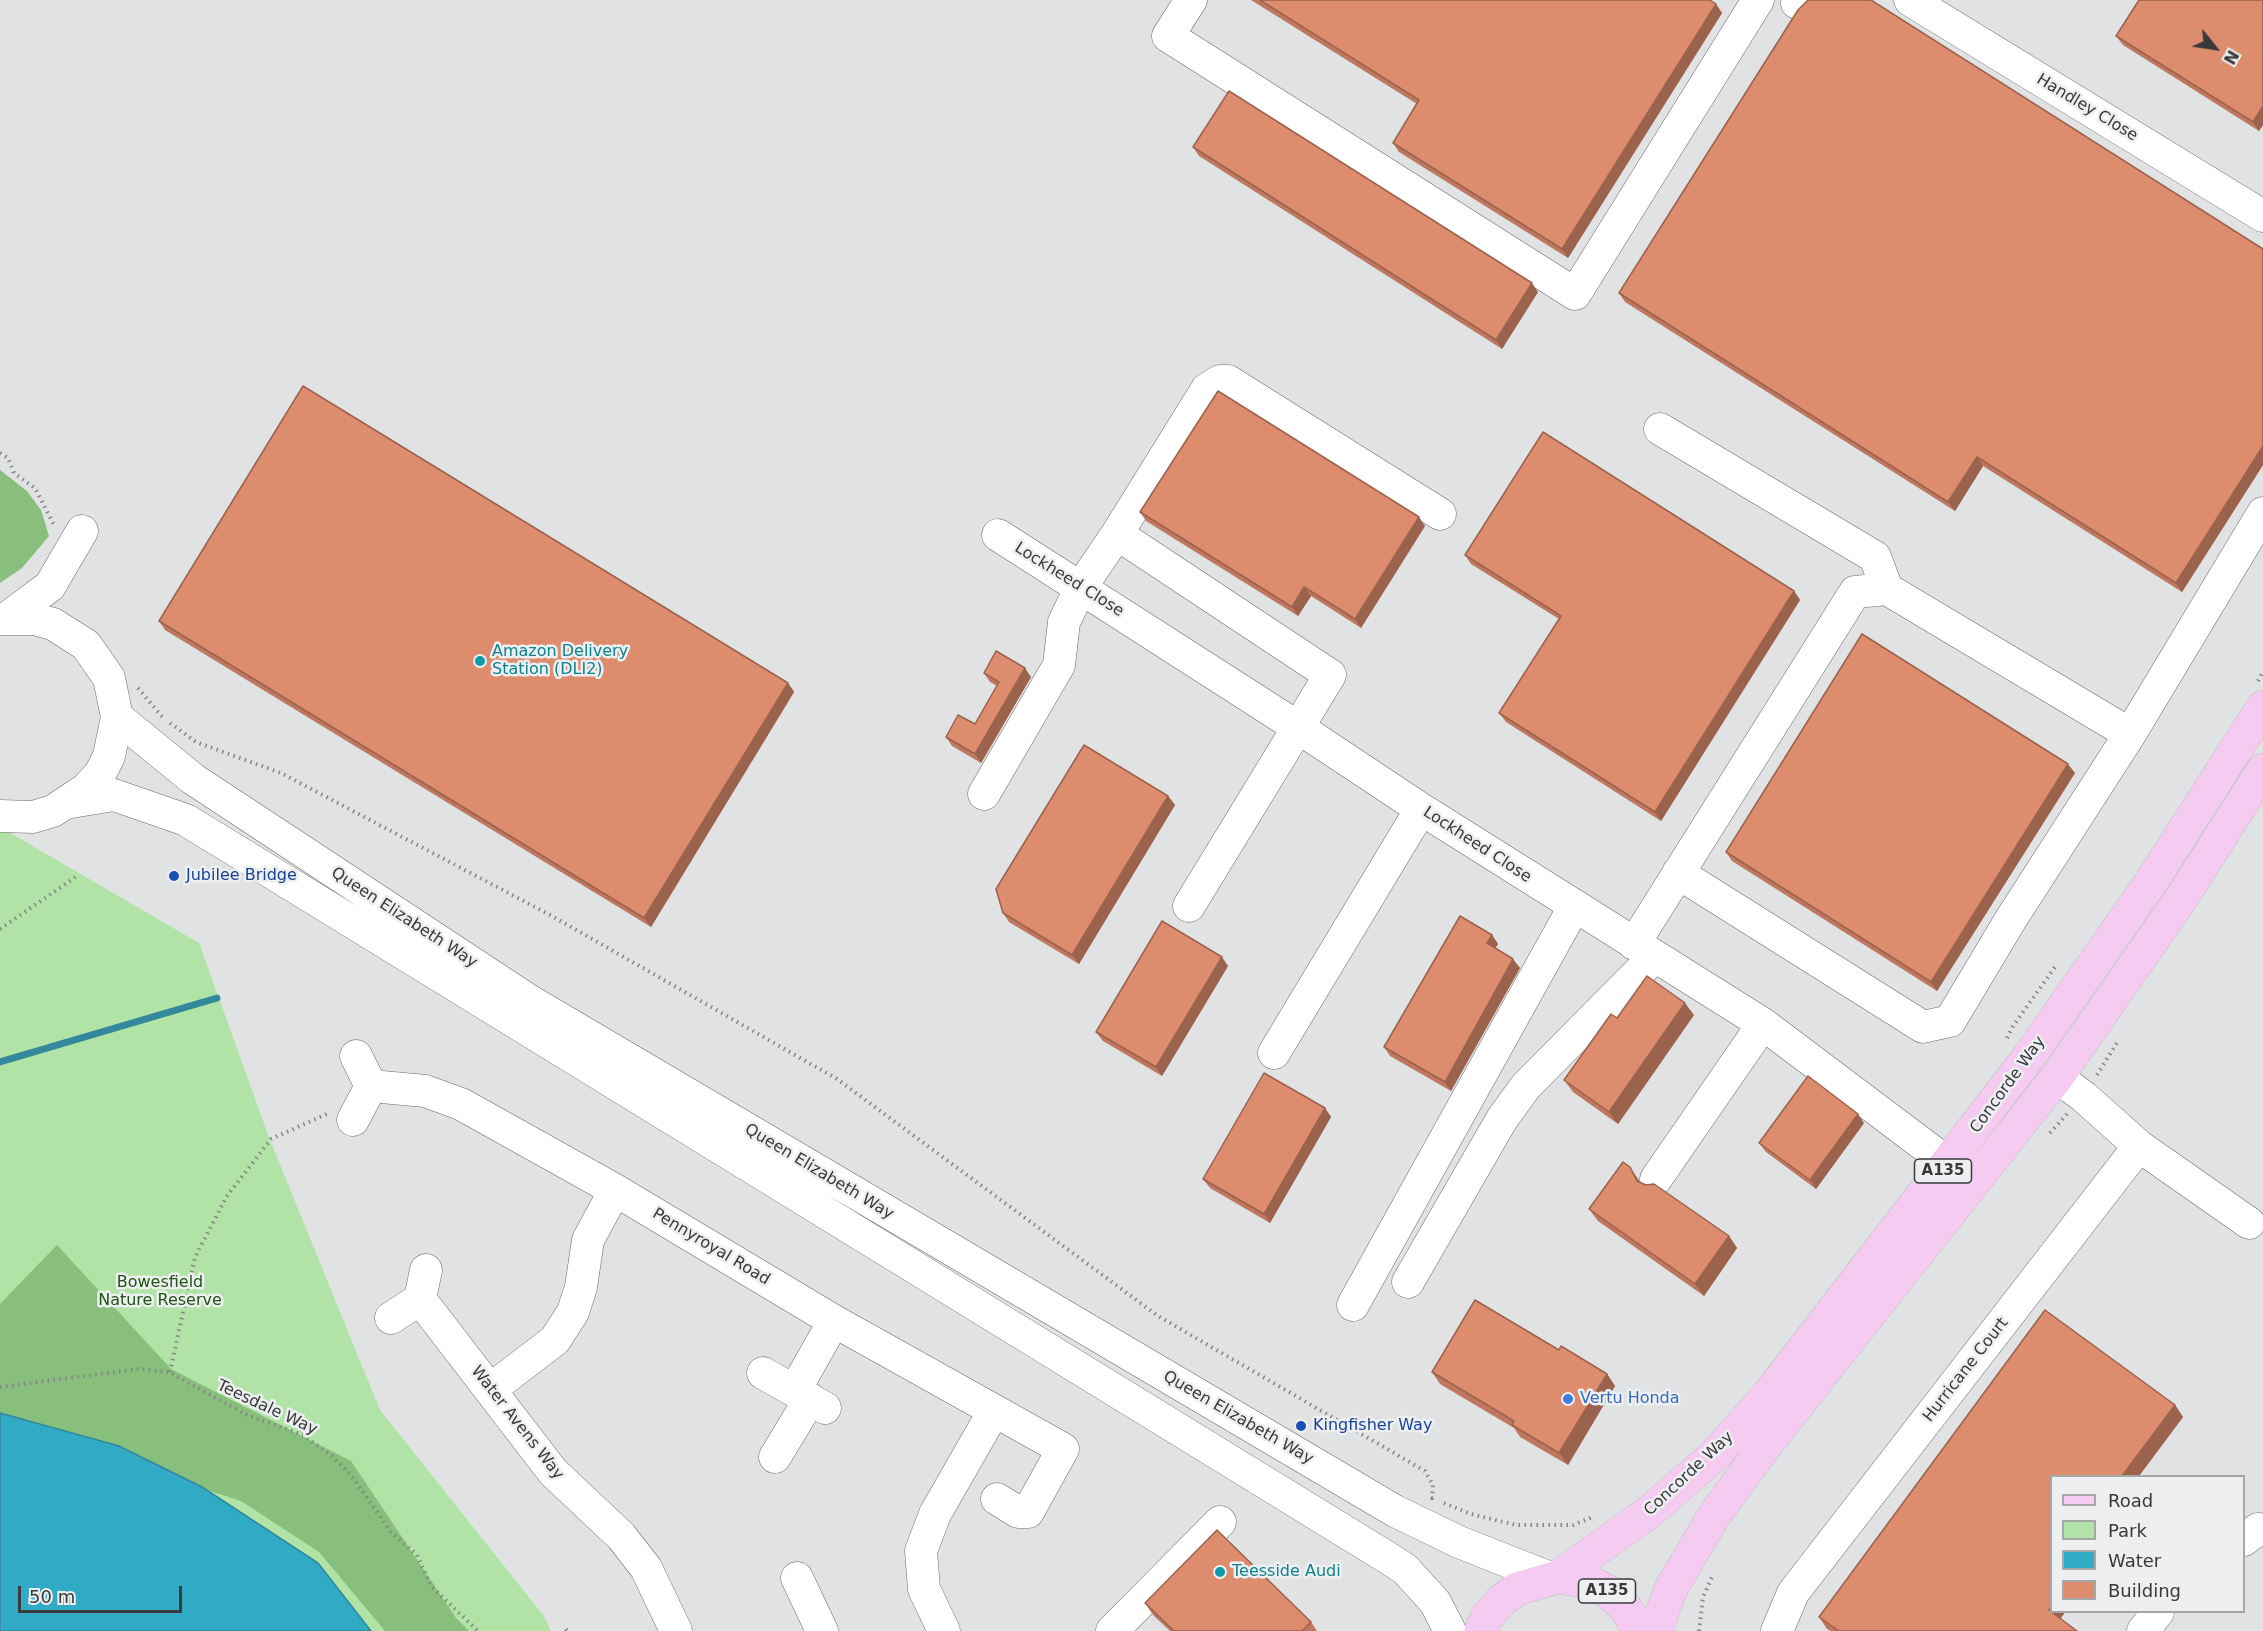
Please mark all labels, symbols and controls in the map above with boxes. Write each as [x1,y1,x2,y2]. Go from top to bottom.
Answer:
north arrow [2185,18,2245,78]
text: N [2219,47,2243,68]
street label: Handley Close [2033,70,2141,146]
street label: Lockheed Close [1011,539,1127,621]
place label: Amazon Delivery Station (DLI2) [492,642,628,680]
marker: Amazon Delivery Station (DLI2) [473,654,487,668]
street label: Lockheed Close [1419,803,1535,887]
street label: Queen Elizabeth Way [327,864,481,972]
place label: Jubilee Bridge [186,866,297,886]
marker: Jubilee Bridge [167,869,181,883]
street label: Concorde Way [1966,1033,2050,1137]
street label: Queen Elizabeth Way [741,1120,897,1224]
road number: A135 [1914,1159,1972,1183]
street label: Pennyroyal Road [649,1204,773,1290]
park label: Bowesfield Nature Reserve [98,1273,222,1311]
street label: Hurricane Court [1919,1314,2013,1426]
street label: Water Avens Way [467,1362,567,1484]
street label: Queen Elizabeth Way [1159,1367,1317,1469]
street label: Teesdale Way [214,1376,320,1440]
place label: Vertu Honda [1580,1389,1680,1409]
marker: Vertu Honda [1561,1392,1575,1406]
place label: Kingfisher Way [1313,1416,1432,1436]
marker: Kingfisher Way [1294,1419,1308,1433]
street label: Concorde Way [1640,1428,1738,1520]
legend [2050,1475,2245,1613]
text: Road [2108,1490,2153,1511]
text: Park [2108,1520,2147,1541]
text: Water [2108,1550,2161,1571]
place label: Teesside Audi [1232,1562,1341,1582]
marker: Teesside Audi [1213,1565,1227,1579]
scale bar [21,1574,184,1612]
road number: A135 [1578,1579,1636,1603]
text: Building [2108,1580,2181,1601]
text: 50 m [29,1586,75,1607]

